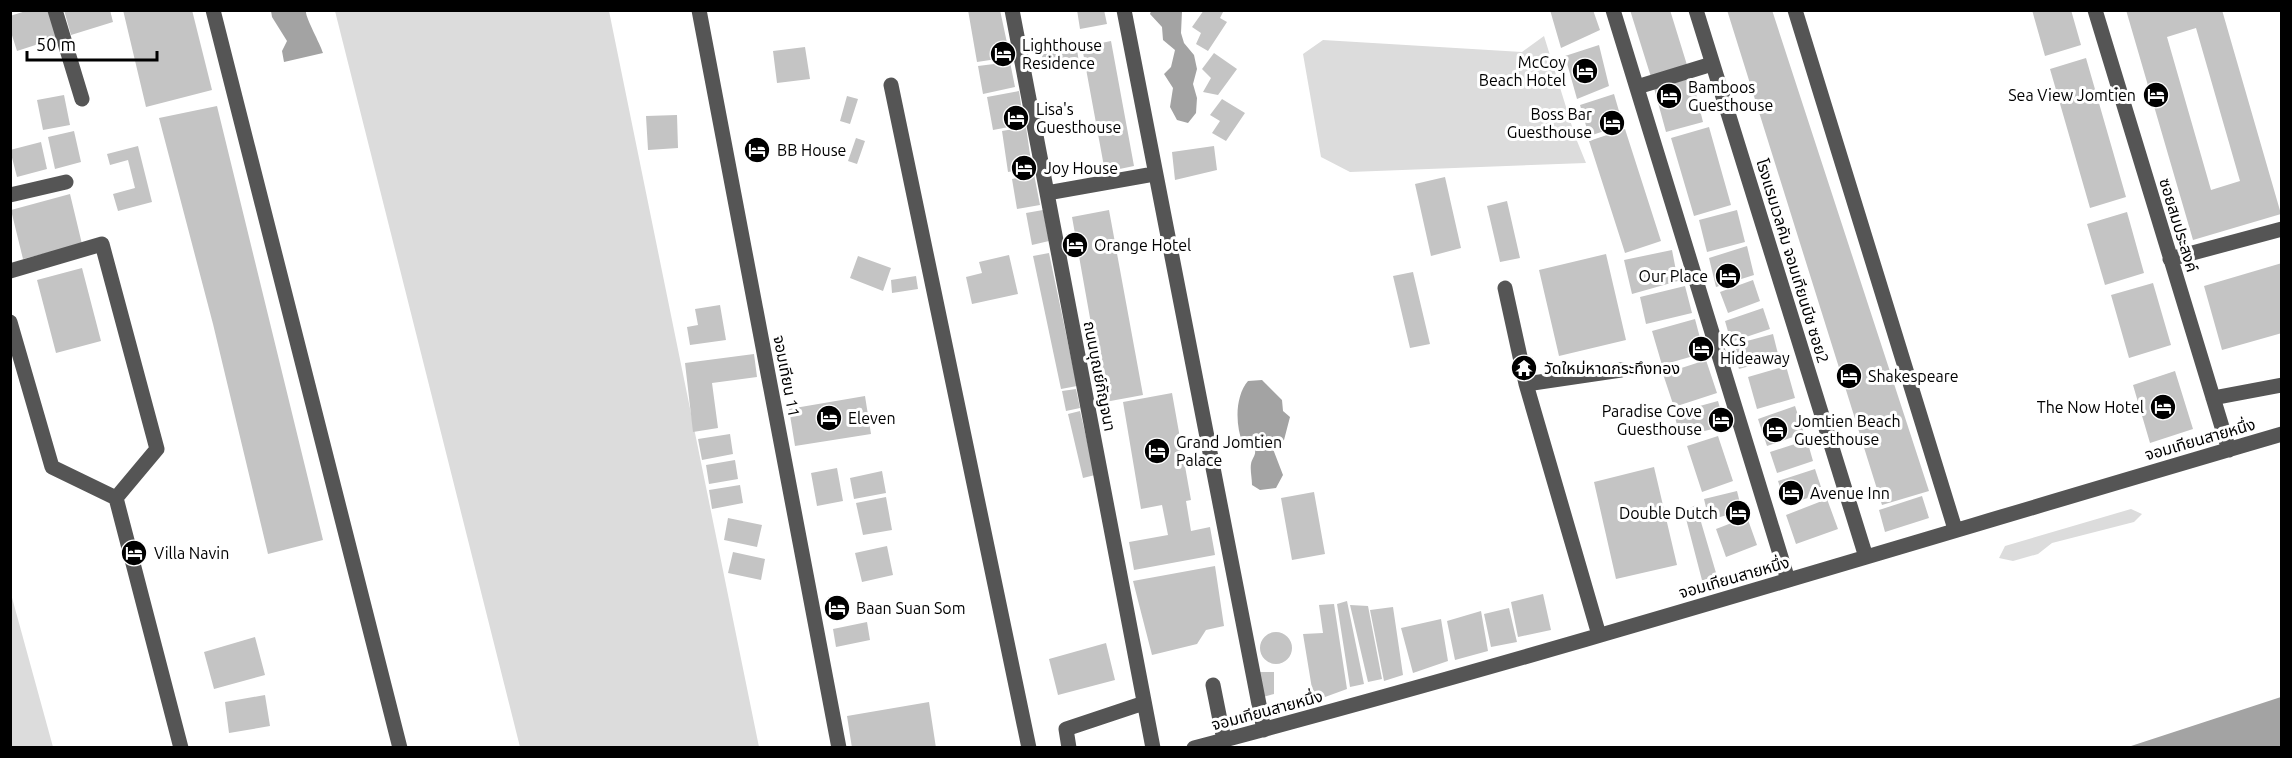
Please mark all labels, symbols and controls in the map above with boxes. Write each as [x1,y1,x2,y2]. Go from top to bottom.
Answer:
scale bar [27,24,158,62]
text: 50 m [36,34,76,54]
place label: Lighthouse Residence [1022,36,1102,72]
hotel icon: Lighthouse Residence [988,39,1018,69]
place label: McCoy Beach Hotel [1479,53,1566,89]
hotel icon: McCoy Beach Hotel [1570,56,1600,86]
place label: Bamboos Guesthouse [1688,78,1773,114]
hotel icon: Sea View Jomtien [2141,80,2171,110]
hotel icon: Bamboos Guesthouse [1654,81,1684,111]
place label: Sea View Jomtien [2008,86,2136,104]
place label: Lisa's Guesthouse [1036,100,1121,136]
hotel icon: Lisa's Guesthouse [1001,103,1031,133]
place label: Boss Bar Guesthouse [1507,105,1592,141]
hotel icon: Boss Bar Guesthouse [1597,108,1627,138]
hotel icon: BB House [742,135,772,165]
place label: BB House [777,141,846,159]
hotel icon: Joy House [1009,153,1039,183]
street label: โรงแรมเวลคัม จอมเทียนบีช ซอย2 [1753,157,1833,365]
place label: Joy House [1044,159,1118,177]
street label: ซอยสมประสงค์ [2156,176,2202,274]
hotel icon: Orange Hotel [1060,230,1090,260]
place label: Orange Hotel [1094,236,1191,254]
hotel icon: Our Place [1713,261,1743,291]
place label: Our Place [1638,267,1708,285]
street label: ถนนบุณย์กัญจนา [1080,319,1120,433]
place label: KCs Hideaway [1720,331,1790,367]
street label: จอมเทียน 11 [770,334,804,418]
hotel icon: KCs Hideaway [1686,334,1716,364]
temple icon: วัดใหม่หาดกระทึงทอง [1509,353,1539,383]
place label: วัดใหม่หาดกระทึงทอง [1544,359,1680,377]
hotel icon: Shakespeare [1834,361,1864,391]
place label: Shakespeare [1868,367,1959,385]
hotel icon: The Now Hotel [2148,392,2178,422]
place label: The Now Hotel [2037,398,2144,416]
place label: Paradise Cove Guesthouse [1602,402,1702,438]
hotel icon: Eleven [814,403,844,433]
hotel icon: Paradise Cove Guesthouse [1706,405,1736,435]
place label: Eleven [848,409,896,427]
place label: Jomtien Beach Guesthouse [1794,412,1901,448]
street label: จอมเทียนสายหนึ่ง [2142,413,2257,463]
hotel icon: Jomtien Beach Guesthouse [1760,415,1790,445]
place label: Grand Jomtien Palace [1176,433,1282,469]
hotel icon: Grand Jomtien Palace [1142,436,1172,466]
hotel icon: Avenue Inn [1776,478,1806,508]
place label: Avenue Inn [1810,484,1890,502]
hotel icon: Double Dutch [1723,498,1753,528]
place label: Double Dutch [1619,504,1718,522]
hotel icon: Villa Navin [119,538,149,568]
place label: Villa Navin [154,544,229,562]
street label: จอมเทียนสายหนึ่ง [1676,551,1791,601]
hotel icon: Baan Suan Som [822,593,852,623]
place label: Baan Suan Som [856,599,966,617]
street label: จอมเทียนสายหนึ่ง [1209,685,1325,733]

